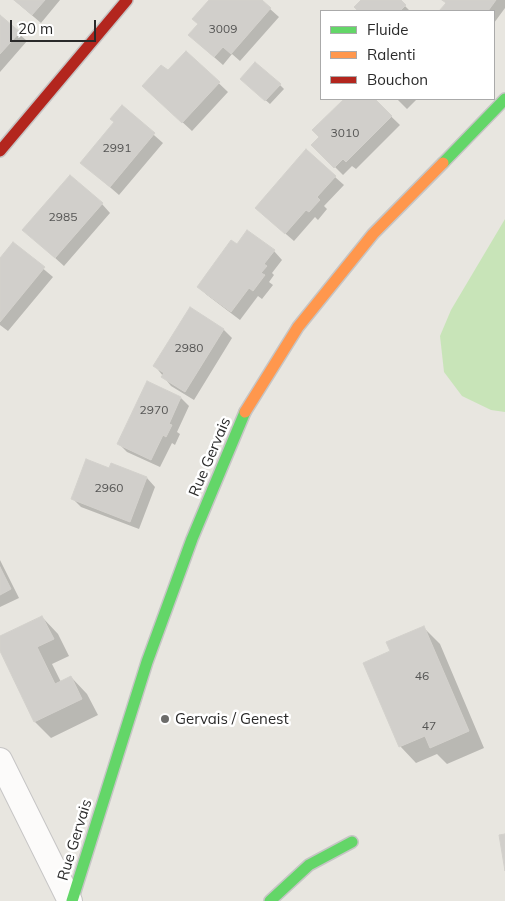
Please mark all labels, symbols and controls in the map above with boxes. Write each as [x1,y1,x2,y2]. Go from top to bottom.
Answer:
scale bar [12,10,99,42]
legend [320,10,495,100]
text: 20 m [18,19,53,38]
text: Fluide [367,20,408,39]
house number: 3009 [209,22,237,36]
text: Ralenti [367,45,416,64]
text: Bouchon [367,70,428,89]
house number: 3010 [331,126,359,140]
house number: 2991 [103,141,131,155]
house number: 2985 [49,210,77,224]
house number: 2980 [175,341,203,355]
house number: 2970 [140,403,168,417]
street label: Rue Gervais [185,415,235,499]
house number: 2960 [95,481,123,495]
house number: 46 [415,669,429,683]
place label: Gervais / Genest [175,710,289,728]
marker: Gervais / Genest [159,713,171,725]
house number: 47 [422,719,436,733]
street label: Rue Gervais [54,797,96,883]

